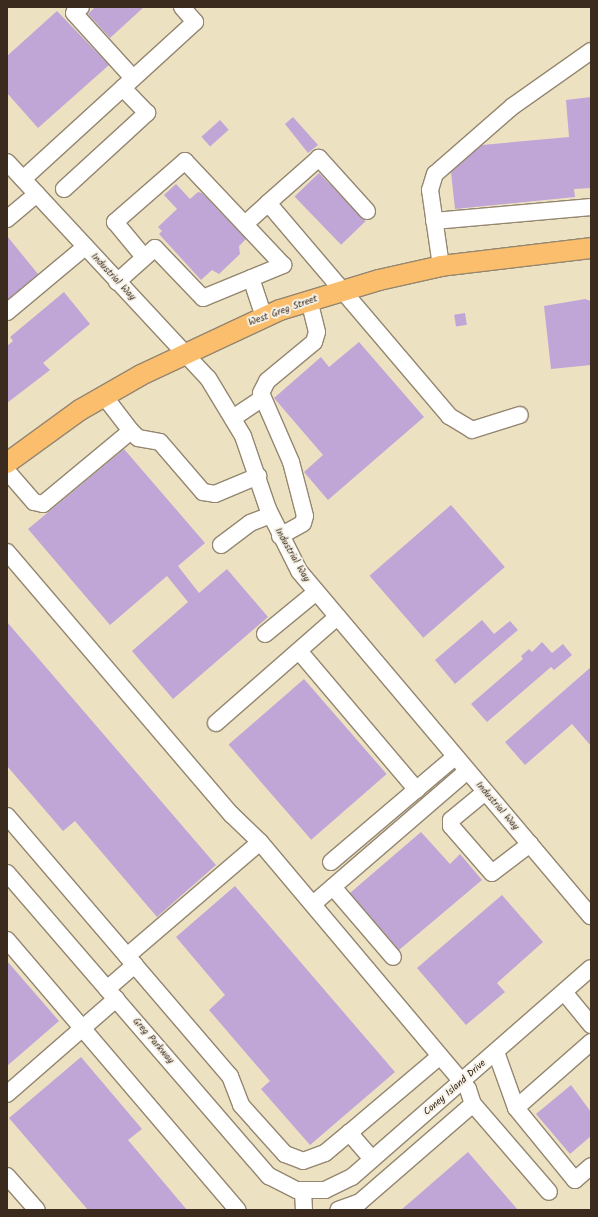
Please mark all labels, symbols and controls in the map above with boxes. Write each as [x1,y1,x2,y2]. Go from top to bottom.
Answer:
street label: Industrial Way [88,251,138,303]
street label: West Greg Street [247,293,319,329]
street label: Industrial Way [272,526,312,584]
street label: Industrial Way [473,779,521,833]
street label: Greg Parkway [130,1016,176,1066]
street label: Coney Island Drive [421,1058,489,1118]

